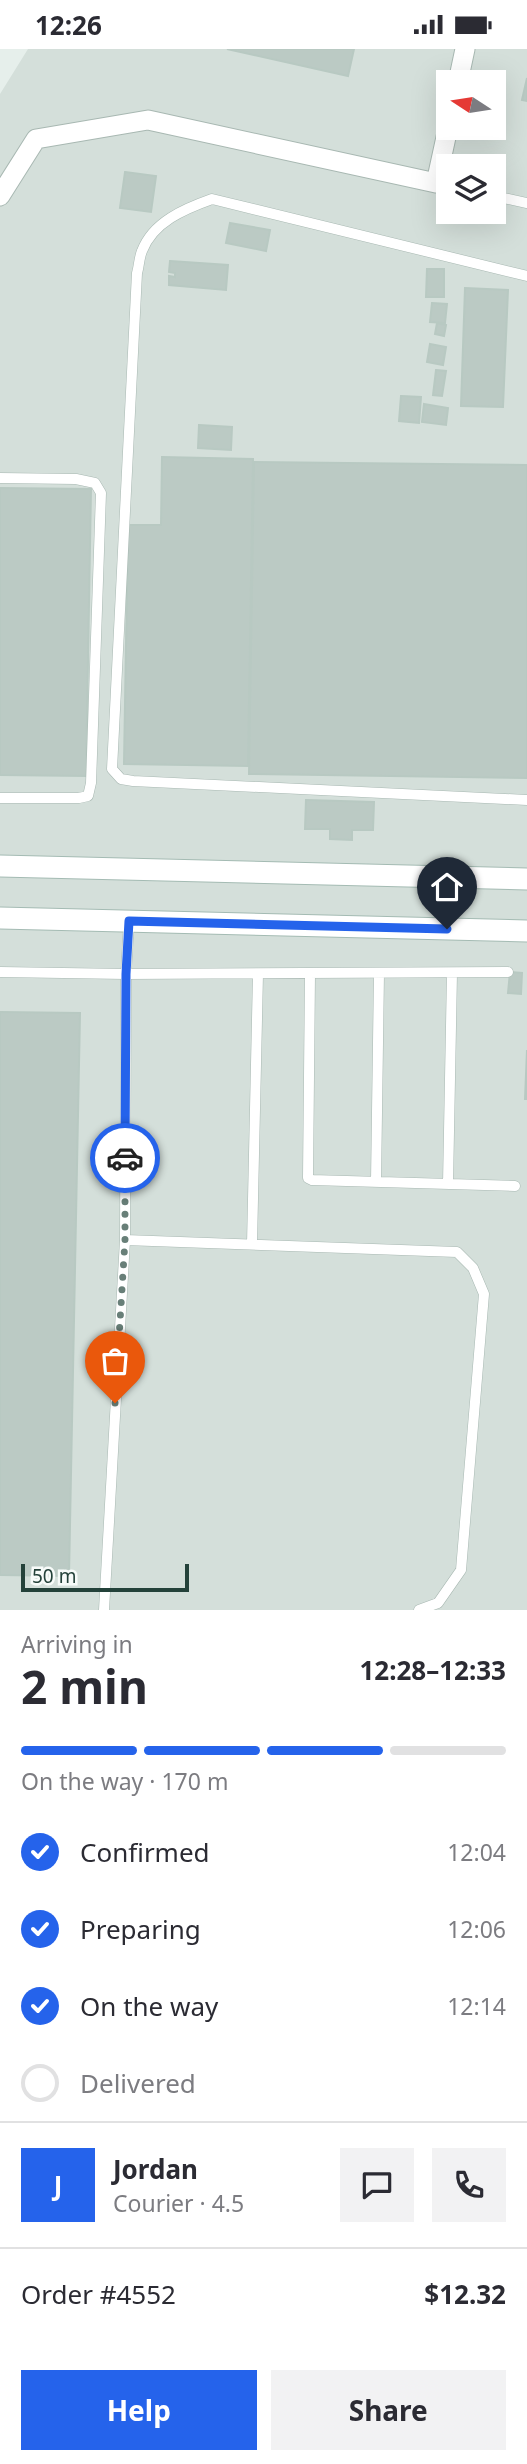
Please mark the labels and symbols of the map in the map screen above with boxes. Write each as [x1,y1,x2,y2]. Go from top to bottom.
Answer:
north arrow [436,70,506,140]
pin [417,857,477,929]
courier [90,1123,160,1193]
pin [85,1331,145,1403]
scale bar [21,1561,189,1593]

